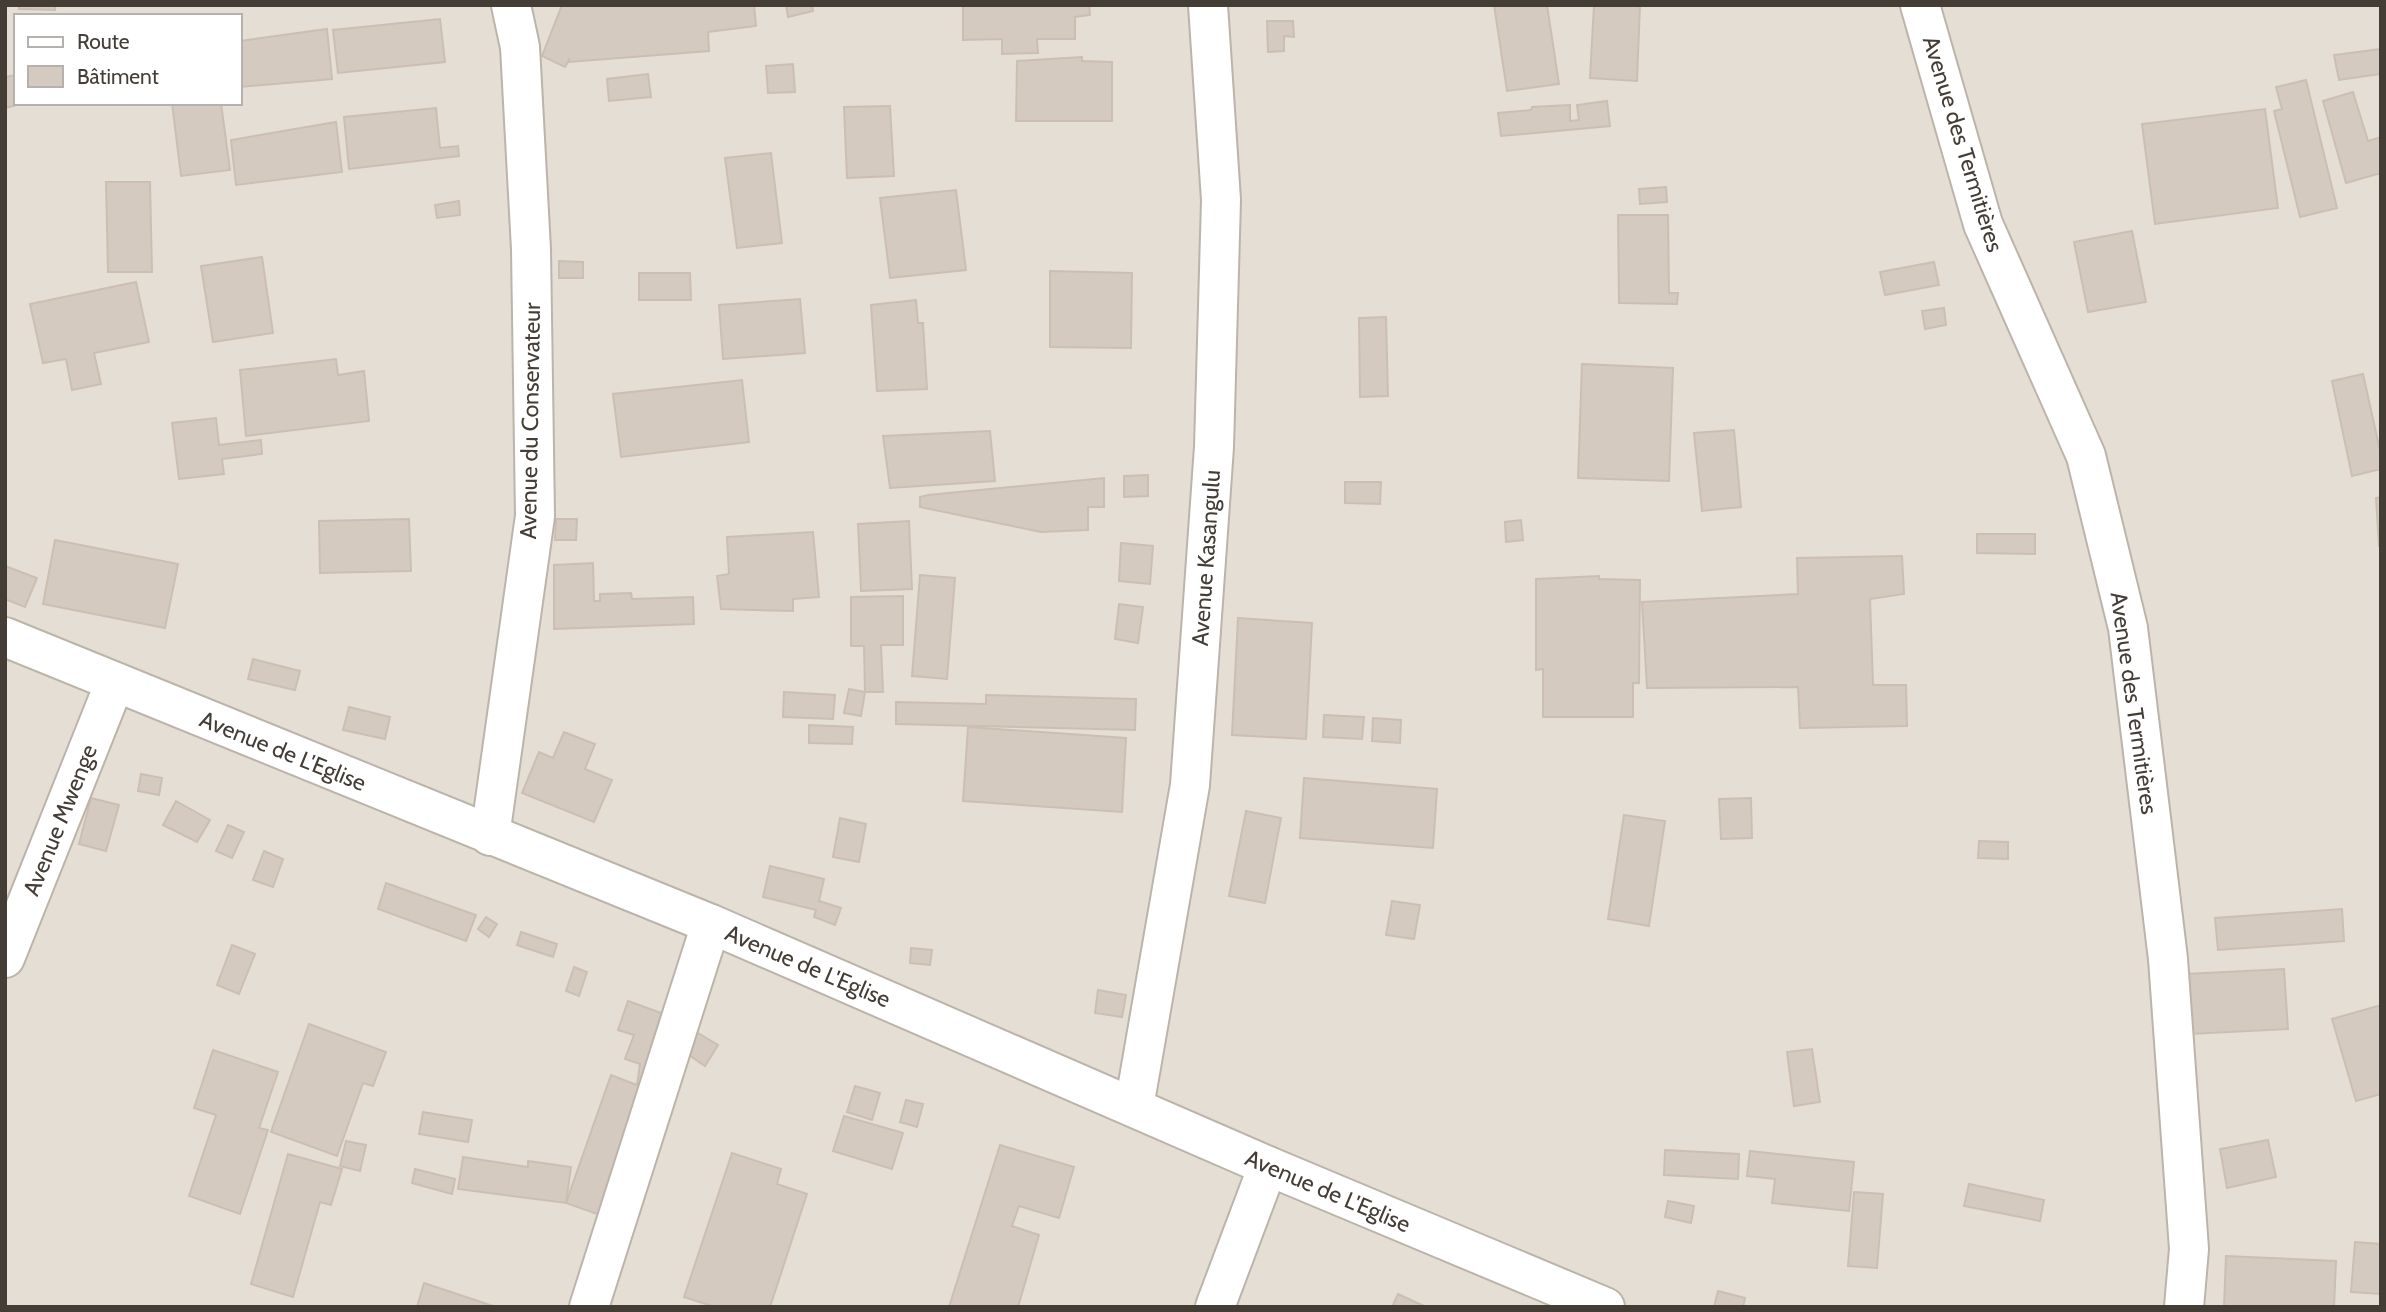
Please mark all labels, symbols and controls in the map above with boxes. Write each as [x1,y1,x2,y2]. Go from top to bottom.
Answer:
legend [14,14,242,105]
text: Route [77,29,130,54]
street label: Avenue des Termitières [1917,33,2009,255]
text: Bâtiment [77,64,159,89]
street label: Avenue du Conservateur [514,302,546,540]
street label: Avenue Kasangulu [1186,469,1226,647]
street label: Avenue des Termitières [2105,590,2163,816]
street label: Avenue de L'Eglise [196,705,370,797]
street label: Avenue Mwenge [17,740,103,900]
street label: Avenue de L'Eglise [721,919,895,1013]
street label: Avenue de L'Eglise [1241,1144,1415,1238]

